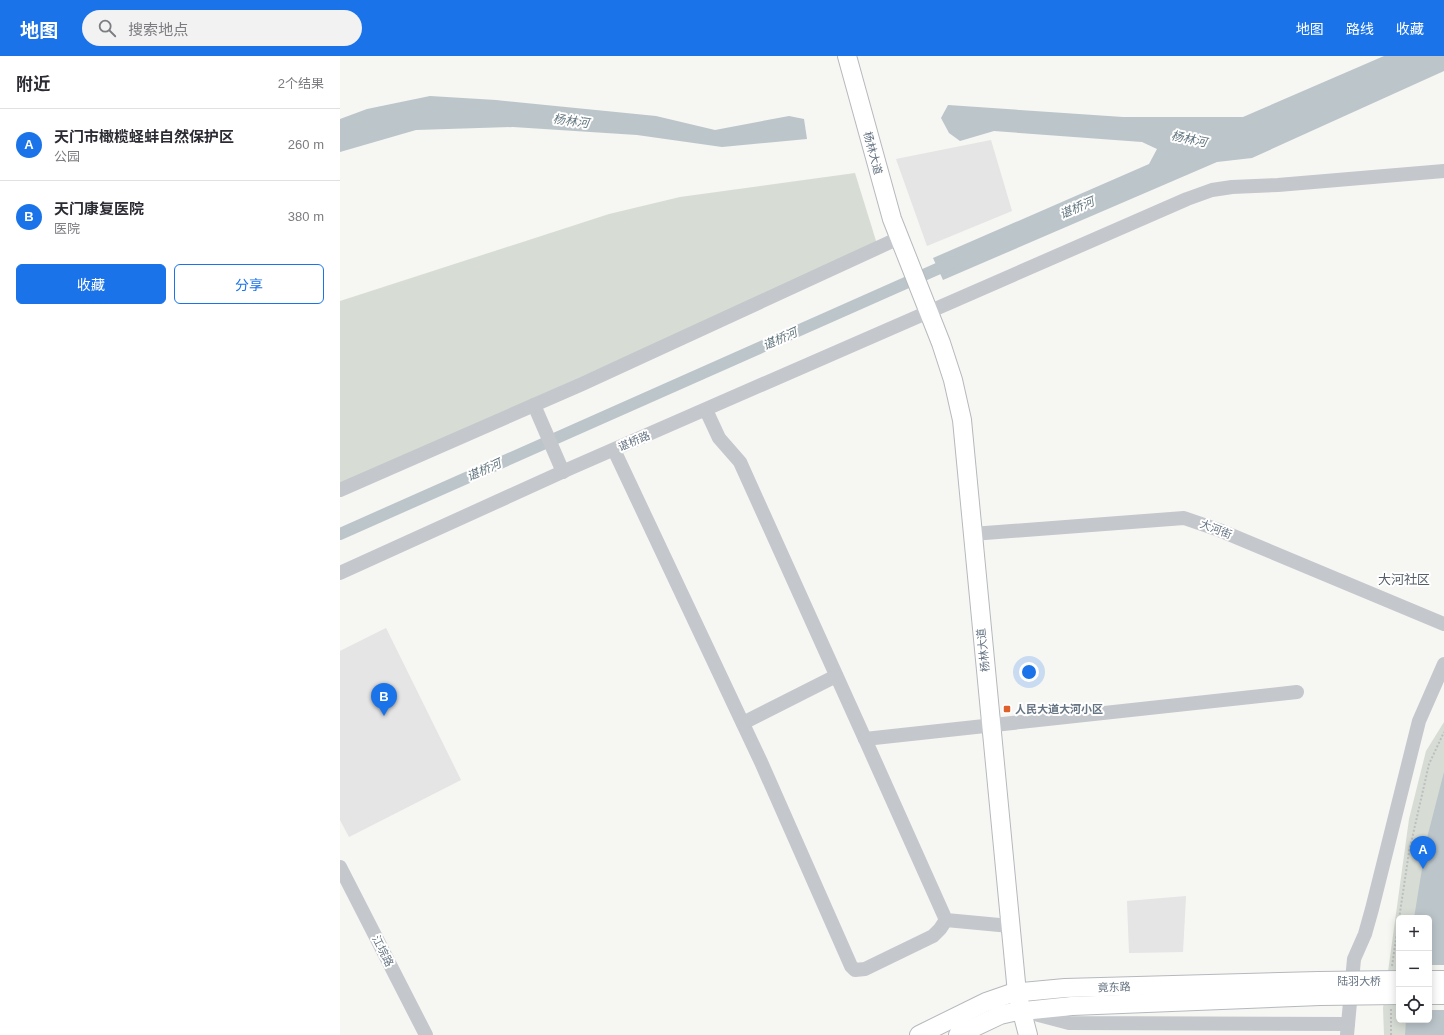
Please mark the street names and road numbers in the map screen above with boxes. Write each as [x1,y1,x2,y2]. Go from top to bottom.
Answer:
street label: 杨林大道 [862,130,884,176]
street label: 谌桥路 [616,429,652,453]
street label: 大河街 [1198,517,1234,541]
street label: 杨林大道 [975,627,991,673]
street label: 江垸路 [370,934,396,968]
street label: 陆羽大桥 [1337,975,1381,987]
street label: 竟东路 [1097,980,1131,994]

